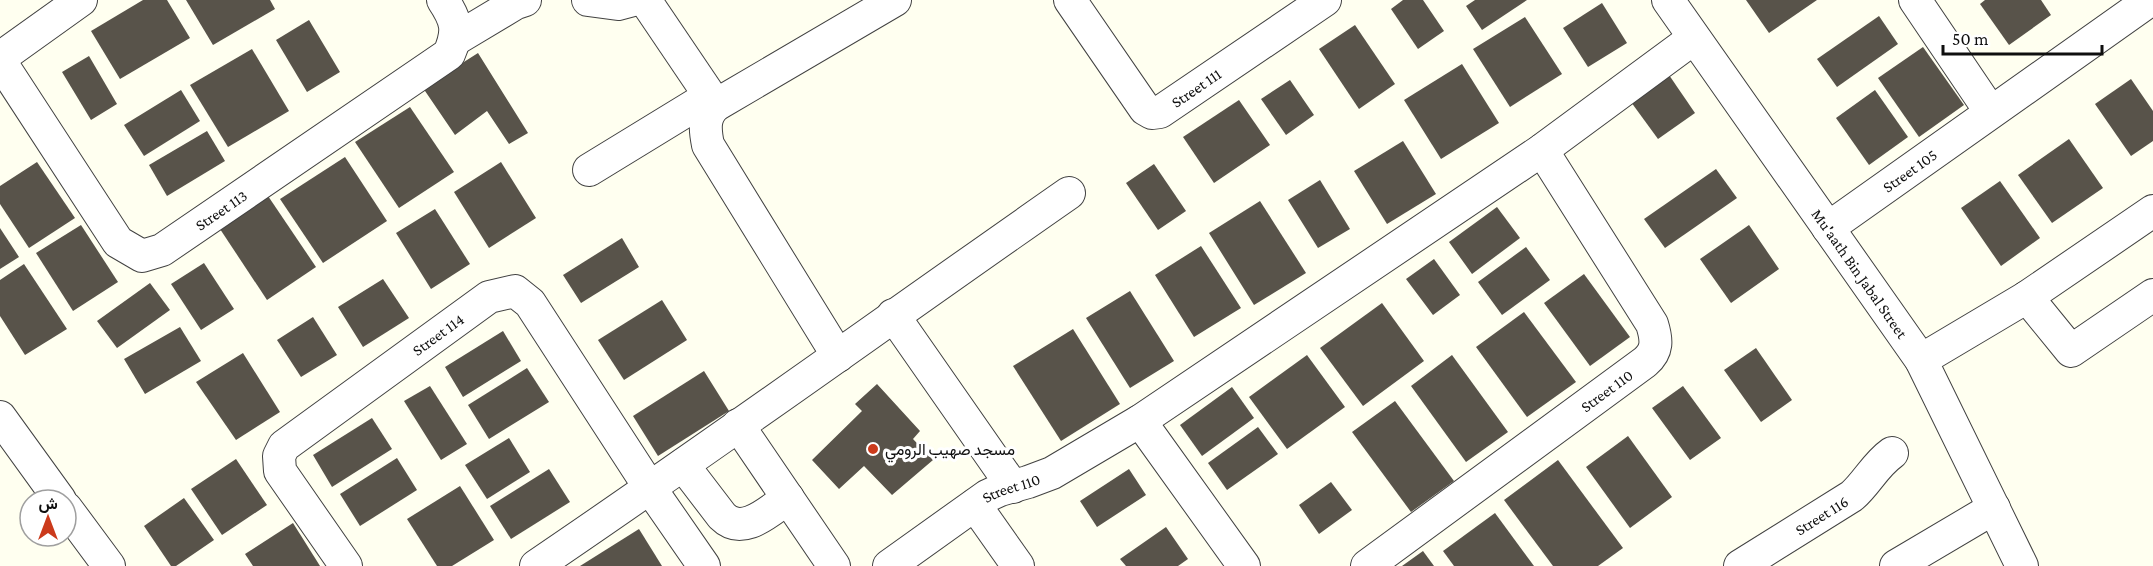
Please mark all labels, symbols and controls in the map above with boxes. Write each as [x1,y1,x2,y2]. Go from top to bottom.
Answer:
scale bar [1943,18,2102,56]
text: 50 m [1952,29,1989,49]
street label: Street 111 [1168,65,1224,110]
street label: Street 105 [1879,145,1940,195]
street label: Street 113 [192,186,250,233]
street label: Mu'aath Bin Jabal Street [1809,205,1912,342]
street label: Street 114 [409,310,467,359]
street label: Street 110 [1577,366,1636,415]
place label: مسجد صهيب الرومي [885,441,1015,463]
marker: مسجد صهيب الرومي [866,442,880,456]
street label: Street 110 [978,470,1042,506]
north arrow [18,488,78,548]
street label: Street 116 [1792,492,1851,538]
text: ش [38,495,58,513]

